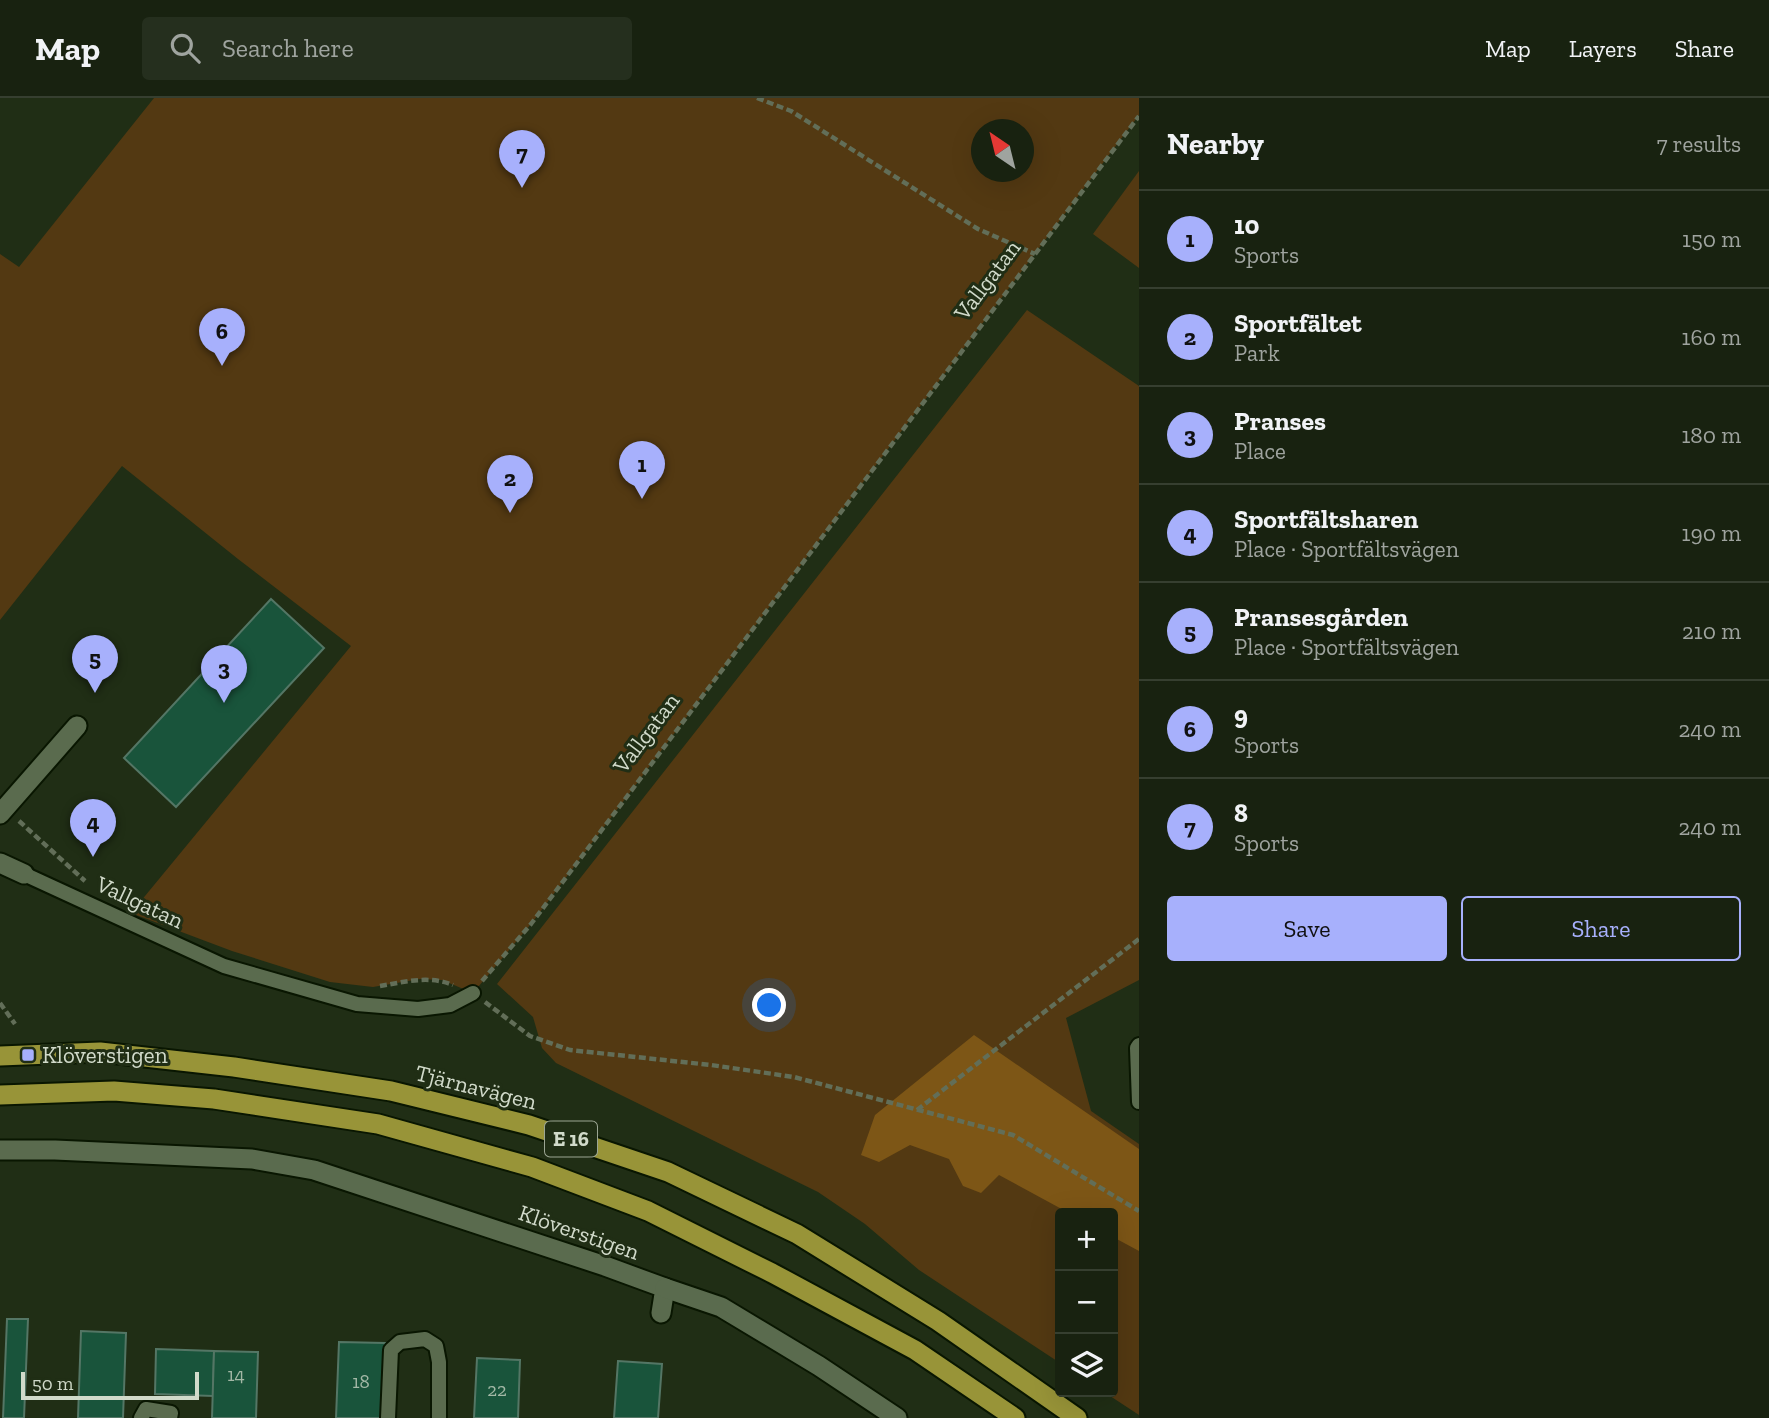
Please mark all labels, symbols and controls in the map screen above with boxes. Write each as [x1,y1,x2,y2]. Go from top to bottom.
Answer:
search box [142,17,632,80]
text: Map [35,29,100,68]
icon: search [166,29,204,67]
text: Search here [222,32,354,64]
text: Map [1485,34,1531,63]
text: Layers [1569,34,1637,63]
text: Share [1675,34,1734,63]
north arrow [971,119,1034,182]
text: Nearby [1167,126,1264,162]
pin: 7 [499,130,545,188]
text: 7 results [1657,130,1741,158]
text: 10 [1234,209,1259,241]
text: 1 [1185,225,1195,253]
text: 150 m [1682,225,1741,253]
street label: Vallgatan [947,234,1026,326]
text: Sports [1234,241,1299,269]
text: Sportfältet [1234,307,1362,339]
pin: 6 [199,308,245,366]
text: 2 [1184,323,1196,351]
text: 160 m [1682,323,1741,351]
text: Park [1234,339,1280,367]
text: Pranses [1234,405,1326,437]
text: 3 [1184,421,1196,449]
text: 180 m [1681,421,1741,449]
text: Place [1234,437,1286,465]
pin: 1 [619,441,665,499]
pin: 2 [487,455,533,513]
text: Sportfältsharen [1234,503,1418,535]
text: 4 [1183,519,1197,547]
text: 190 m [1682,519,1741,547]
text: Place · Sportfältsvägen [1234,535,1459,563]
text: Pransesgården [1234,601,1408,633]
text: 5 [1184,617,1196,645]
text: 210 m [1682,617,1741,645]
text: Place · Sportfältsvägen [1234,633,1459,661]
pin: 5 [72,635,118,693]
pin: 3 [201,645,247,703]
street label: Vallgatan [606,687,685,779]
text: 9 [1234,699,1248,731]
text: 6 [1184,715,1196,743]
text: 240 m [1678,715,1741,743]
text: Sports [1234,731,1299,759]
text: 8 [1234,797,1248,829]
pin: 4 [70,799,116,857]
text: 7 [1184,813,1196,841]
text: 240 m [1678,813,1741,841]
text: Sports [1234,829,1299,857]
street label: Vallgatan [91,869,188,934]
button: Save [1167,896,1447,961]
button: Share [1461,896,1741,961]
your location [752,988,786,1022]
place label: Klöverstigen [42,1041,168,1069]
marker: Klöverstigen [20,1047,36,1063]
street label: Tjärnavägen [412,1058,540,1116]
road number: E 16 [545,1122,597,1156]
street label: Klöverstigen [515,1198,643,1266]
map controls [1055,1208,1118,1397]
button: + [1055,1208,1118,1271]
button: − [1055,1271,1118,1334]
button: layers [1055,1334,1118,1397]
house number: 14 [227,1363,245,1386]
scale bar [21,1369,200,1401]
house number: 18 [352,1370,370,1393]
text: 50 m [32,1372,73,1395]
house number: 22 [487,1378,507,1401]

